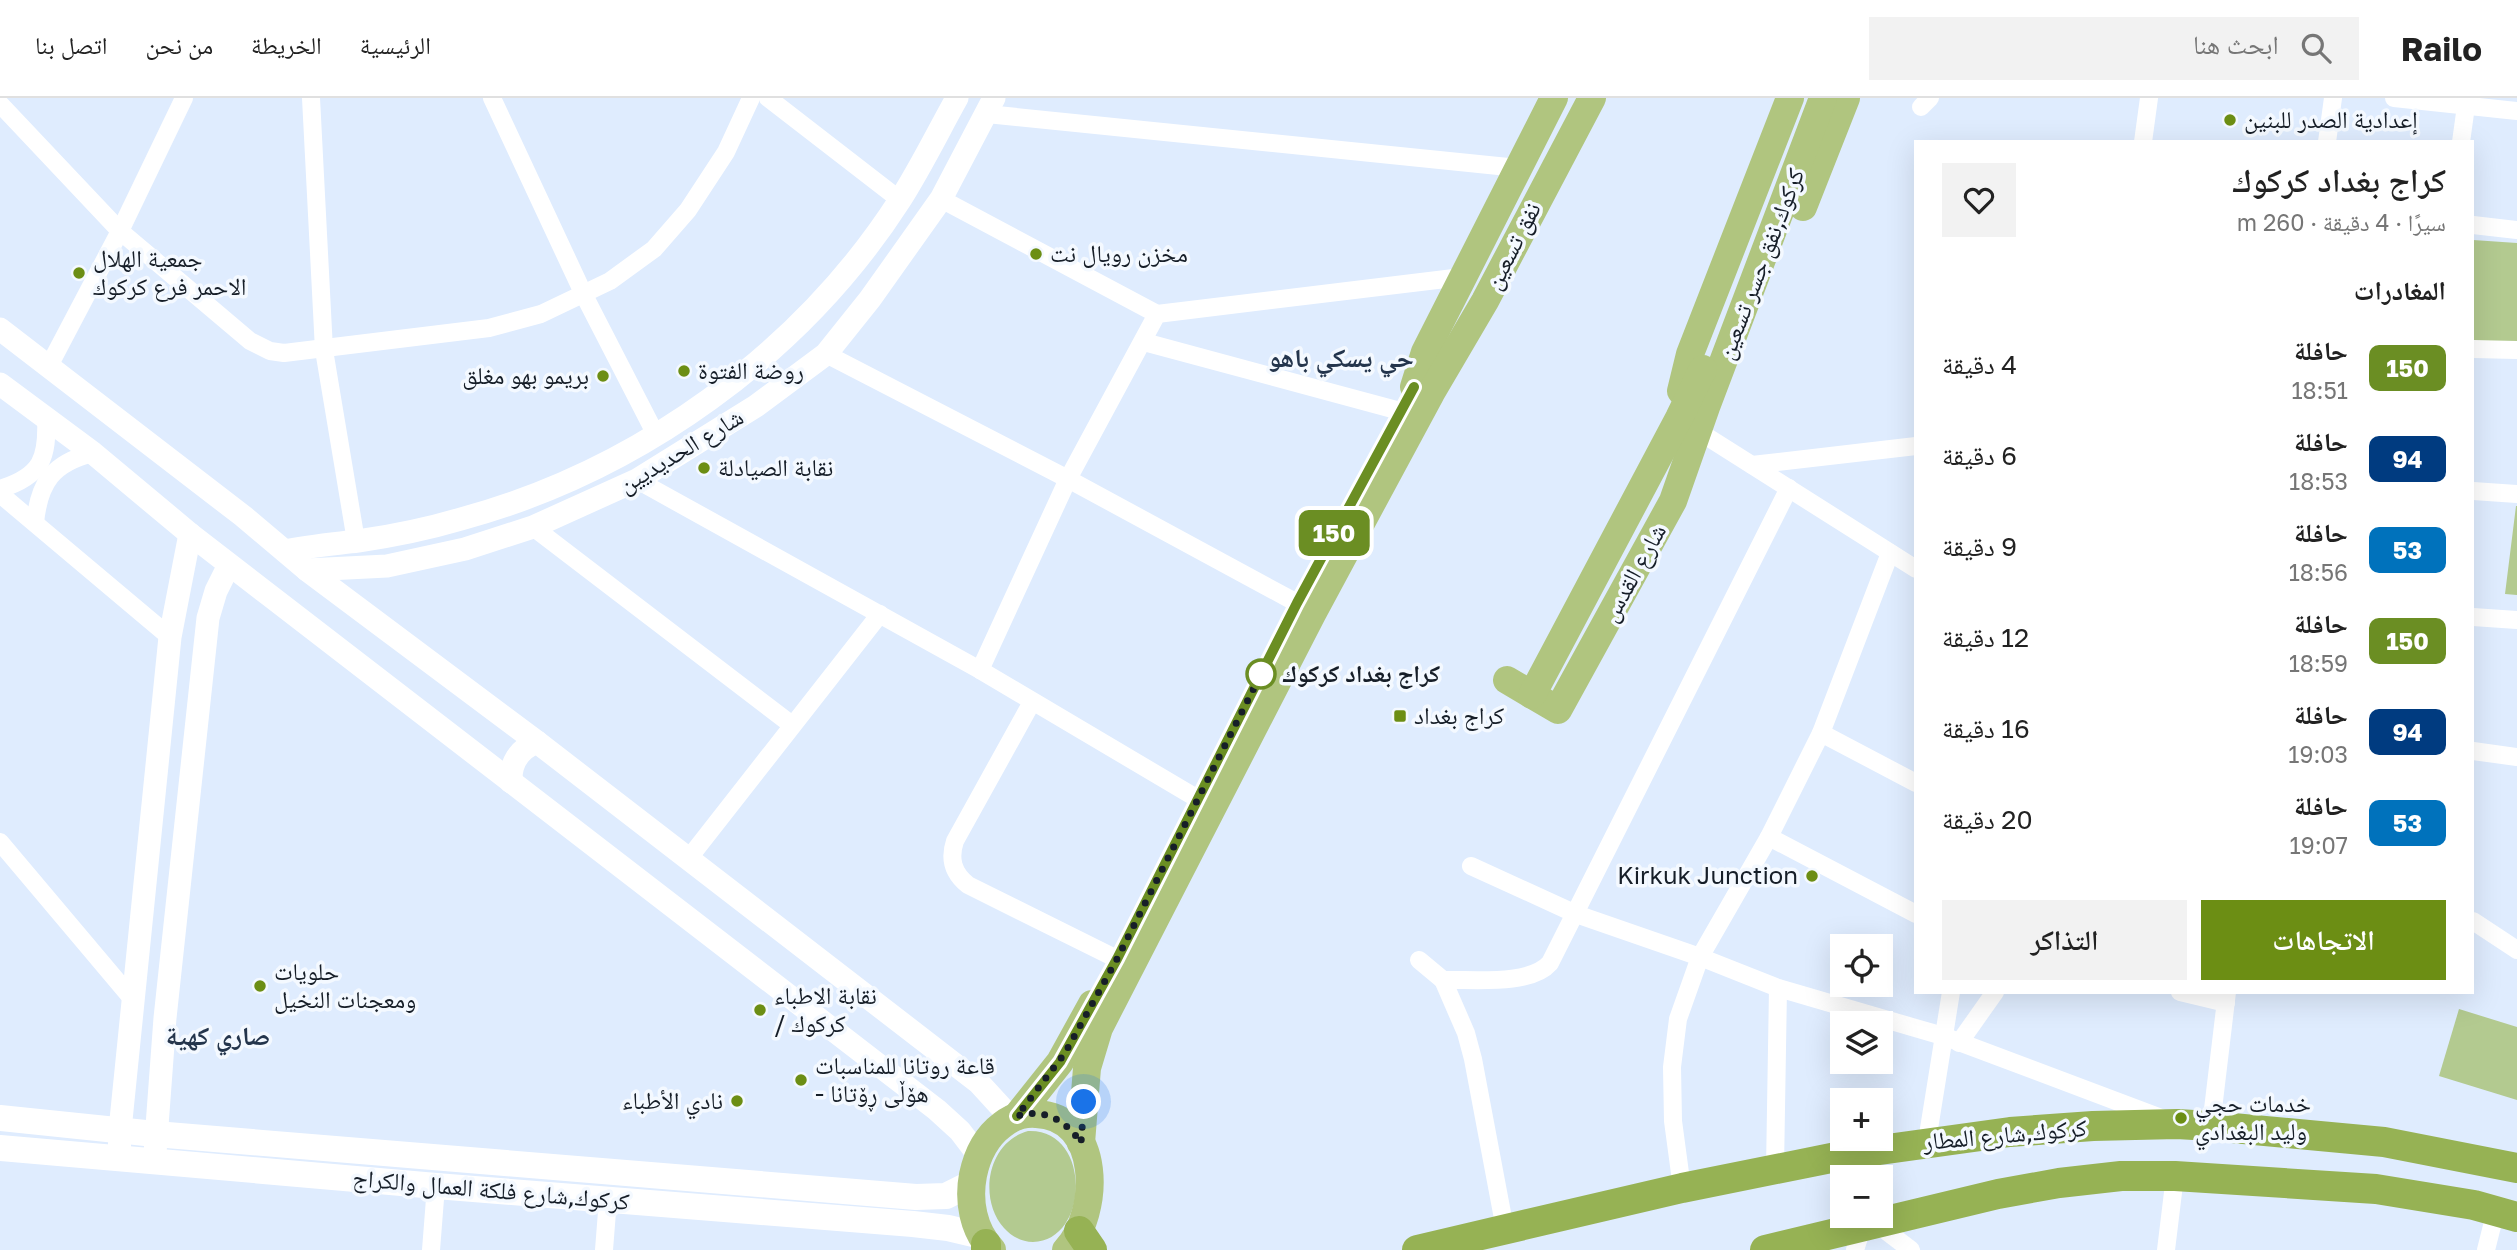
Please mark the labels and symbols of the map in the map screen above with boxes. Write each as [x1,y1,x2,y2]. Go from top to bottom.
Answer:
place label: إعدادية الصدر للبنين [2244,104,2418,135]
marker: إعدادية الصدر للبنين [2222,112,2238,128]
street label: كركوك,نفق جسر تسعين [1710,164,1810,363]
street label: نفق تسعين [1477,197,1547,294]
place label: مخزن رويال نت [1050,238,1188,268]
place label: جمعية الهلال الاحمر فرع كركوك [93,243,247,302]
marker: مخزن رويال نت [1028,246,1044,262]
marker: جمعية الهلال الاحمر فرع كركوك [71,265,87,281]
district label: حي يسكي باهو [1268,342,1414,378]
place label: روضة الفتوة [698,355,804,384]
place label: بريمو بهو مغلق [462,360,589,390]
marker: روضة الفتوة [676,363,692,379]
marker: بريمو بهو مغلق [595,368,611,384]
street label: شارع الحديديين [613,401,749,500]
place label: نقابة الصيادلة [718,452,833,482]
marker: نقابة الصيادلة [696,460,712,476]
line badge: 150 [1294,510,1374,556]
street label: شارع القدس [1594,518,1673,627]
place label: كراج بغداد كركوك [1282,658,1441,689]
marker: كراج بغداد كركوك [1246,659,1276,689]
place label: كراج بغداد [1414,700,1504,731]
marker: كراج بغداد [1392,708,1408,724]
place label: Kirkuk Junction [1617,860,1798,889]
marker: Kirkuk Junction [1804,868,1820,884]
place label: حلويات ومعجنات النخيل [274,956,416,1014]
marker: حلويات ومعجنات النخيل [252,978,268,994]
place label: نقابة الاطباء / كركوك [774,980,877,1037]
marker: نقابة الاطباء / كركوك [752,1002,768,1018]
district label: صاري كهية [166,1020,270,1056]
place label: قاعة روتانا للمناسبات - هۆڵی ڕۆتانا [815,1050,995,1112]
marker: قاعة روتانا للمناسبات - هۆڵی ڕۆتانا [793,1072,809,1088]
your location [1066,1084,1101,1119]
place label: نادي الأطباء [622,1085,723,1120]
place label: خدمات حجي وليد البغدادي [2195,1088,2311,1151]
marker: نادي الأطباء [729,1093,745,1109]
marker: خدمات حجي وليد البغدادي [2173,1110,2189,1126]
street label: كركوك,شارع المطار [1921,1112,2088,1157]
street label: كركوك,شارع فلكة العمال والكراج [351,1162,631,1217]

